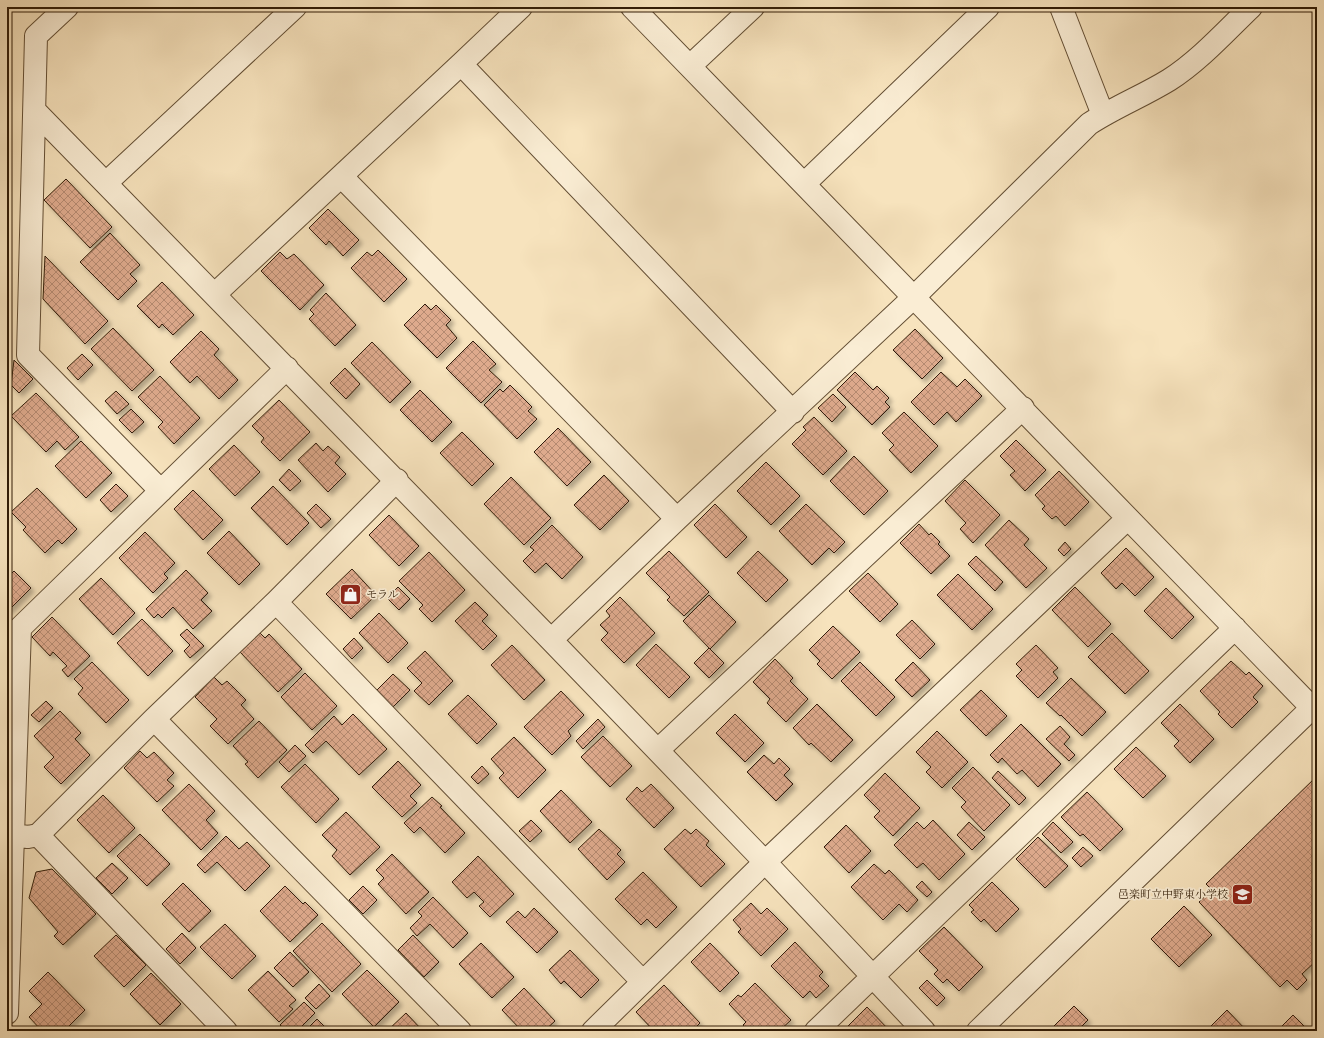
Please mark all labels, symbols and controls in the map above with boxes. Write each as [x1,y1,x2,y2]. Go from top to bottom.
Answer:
shop icon: モラル [338,581,364,607]
place label: モラル [366,588,399,602]
school or university icon: 邑楽町立中野東小学校 [1230,881,1256,907]
place label: 邑楽町立中野東小学校 [1118,888,1228,902]

